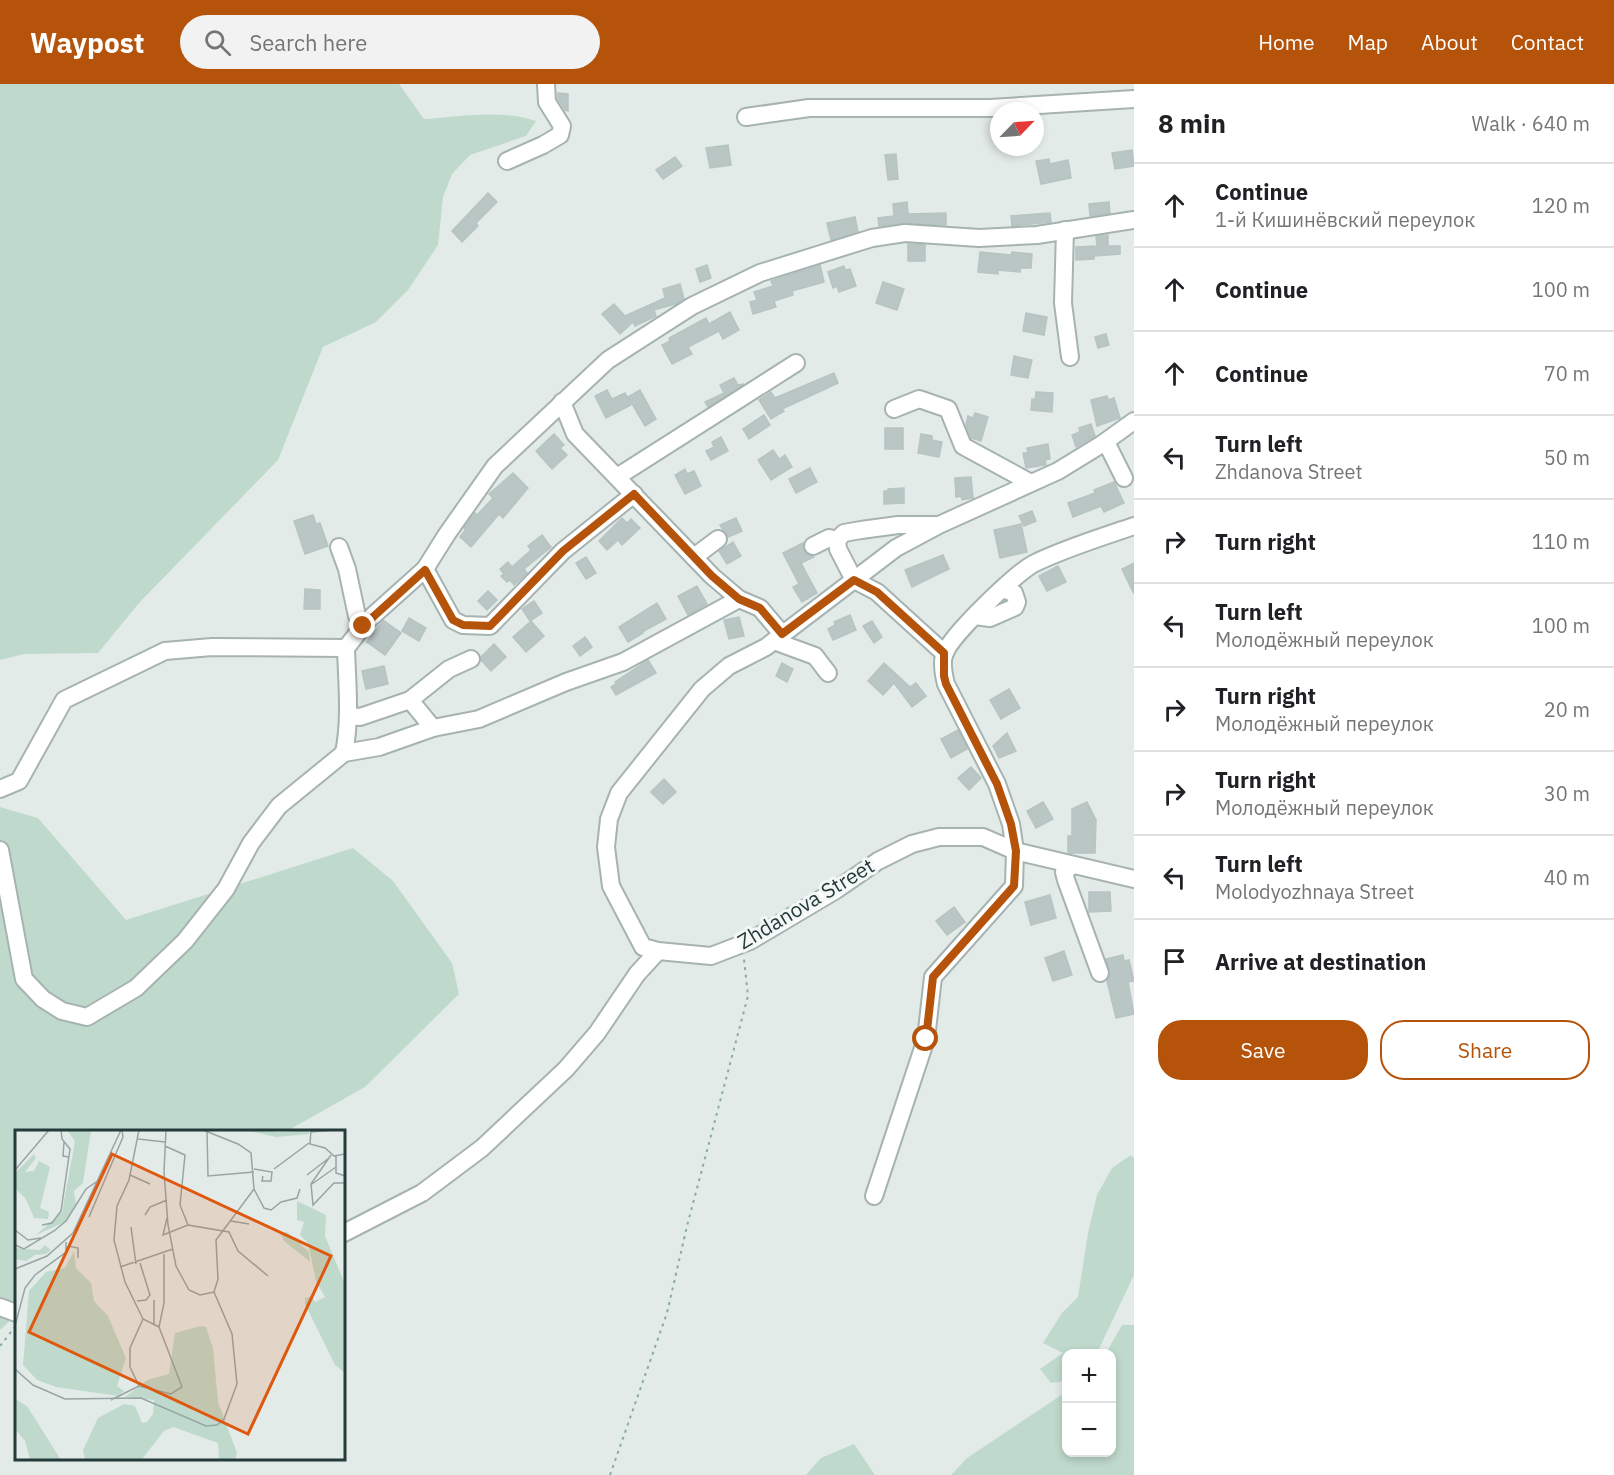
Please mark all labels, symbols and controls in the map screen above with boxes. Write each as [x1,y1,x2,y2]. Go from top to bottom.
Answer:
search box [180,15,600,69]
text: Waypost [30,24,144,61]
icon: search [201,26,234,59]
text: Search here [249,28,367,57]
text: Home [1258,28,1315,56]
text: Map [1348,28,1388,56]
text: About [1421,28,1478,56]
text: Contact [1511,28,1584,56]
north arrow [990,102,1044,156]
text: 8 min [1158,106,1226,140]
text: Walk · 640 m [1472,110,1590,137]
text: Continue [1215,177,1308,206]
icon: ahead [1158,189,1191,222]
text: 120 m [1532,192,1590,219]
text: 1-й Кишинёвский переулок [1215,206,1475,233]
icon: ahead [1158,273,1191,306]
text: Continue [1215,275,1308,304]
text: 100 m [1532,276,1590,303]
icon: ahead [1158,357,1191,390]
text: Continue [1215,359,1308,388]
text: 70 m [1544,360,1590,387]
text: Turn left [1215,429,1303,458]
icon: left [1158,441,1191,474]
text: 50 m [1544,444,1590,471]
text: Zhdanova Street [1215,458,1363,485]
icon: right [1158,525,1191,558]
text: Turn right [1215,527,1316,556]
text: 110 m [1532,528,1590,555]
text: Turn left [1215,597,1303,626]
icon: left [1158,609,1191,642]
route end [349,612,375,638]
text: 100 m [1532,612,1590,639]
text: Молодёжный переулок [1215,626,1434,653]
text: Turn right [1215,681,1316,710]
icon: right [1158,693,1191,726]
text: 20 m [1544,696,1590,723]
text: Молодёжный переулок [1215,710,1434,737]
text: Turn right [1215,765,1316,794]
icon: right [1158,777,1191,810]
text: 30 m [1544,780,1590,807]
text: Молодёжный переулок [1215,794,1434,821]
text: Turn left [1215,849,1303,878]
street label: Zhdanova Street [732,851,879,955]
icon: left [1158,861,1191,894]
text: 40 m [1544,864,1590,891]
text: Molodyozhnaya Street [1215,878,1414,905]
icon: arrive [1158,945,1191,978]
text: Arrive at destination [1215,947,1426,976]
button: Save [1158,1020,1368,1080]
button: Share [1380,1020,1590,1080]
route start [912,1025,938,1051]
inset map [15,1130,345,1460]
map controls [1062,1349,1116,1457]
button: + [1062,1349,1116,1403]
button: − [1062,1403,1116,1457]

